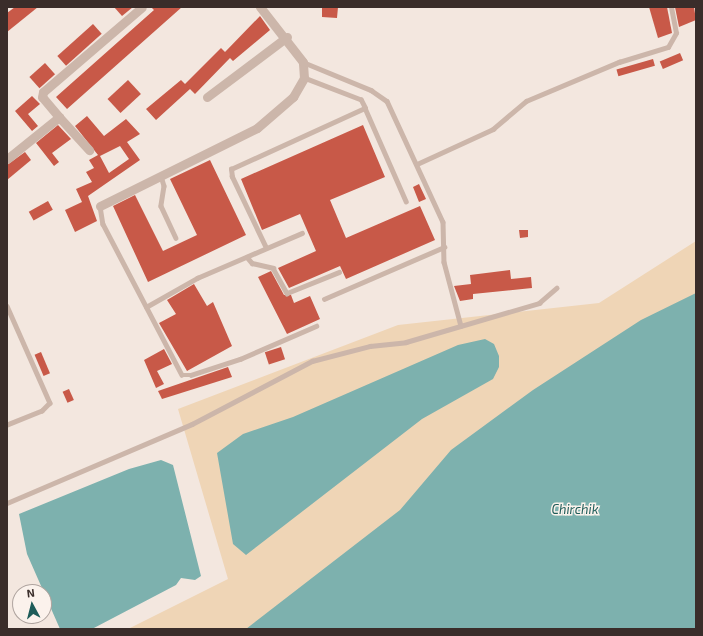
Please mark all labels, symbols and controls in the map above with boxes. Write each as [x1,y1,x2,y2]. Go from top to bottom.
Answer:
water label: Chirchik [552,501,598,517]
north arrow [12,584,52,624]
text: N [26,586,35,600]

